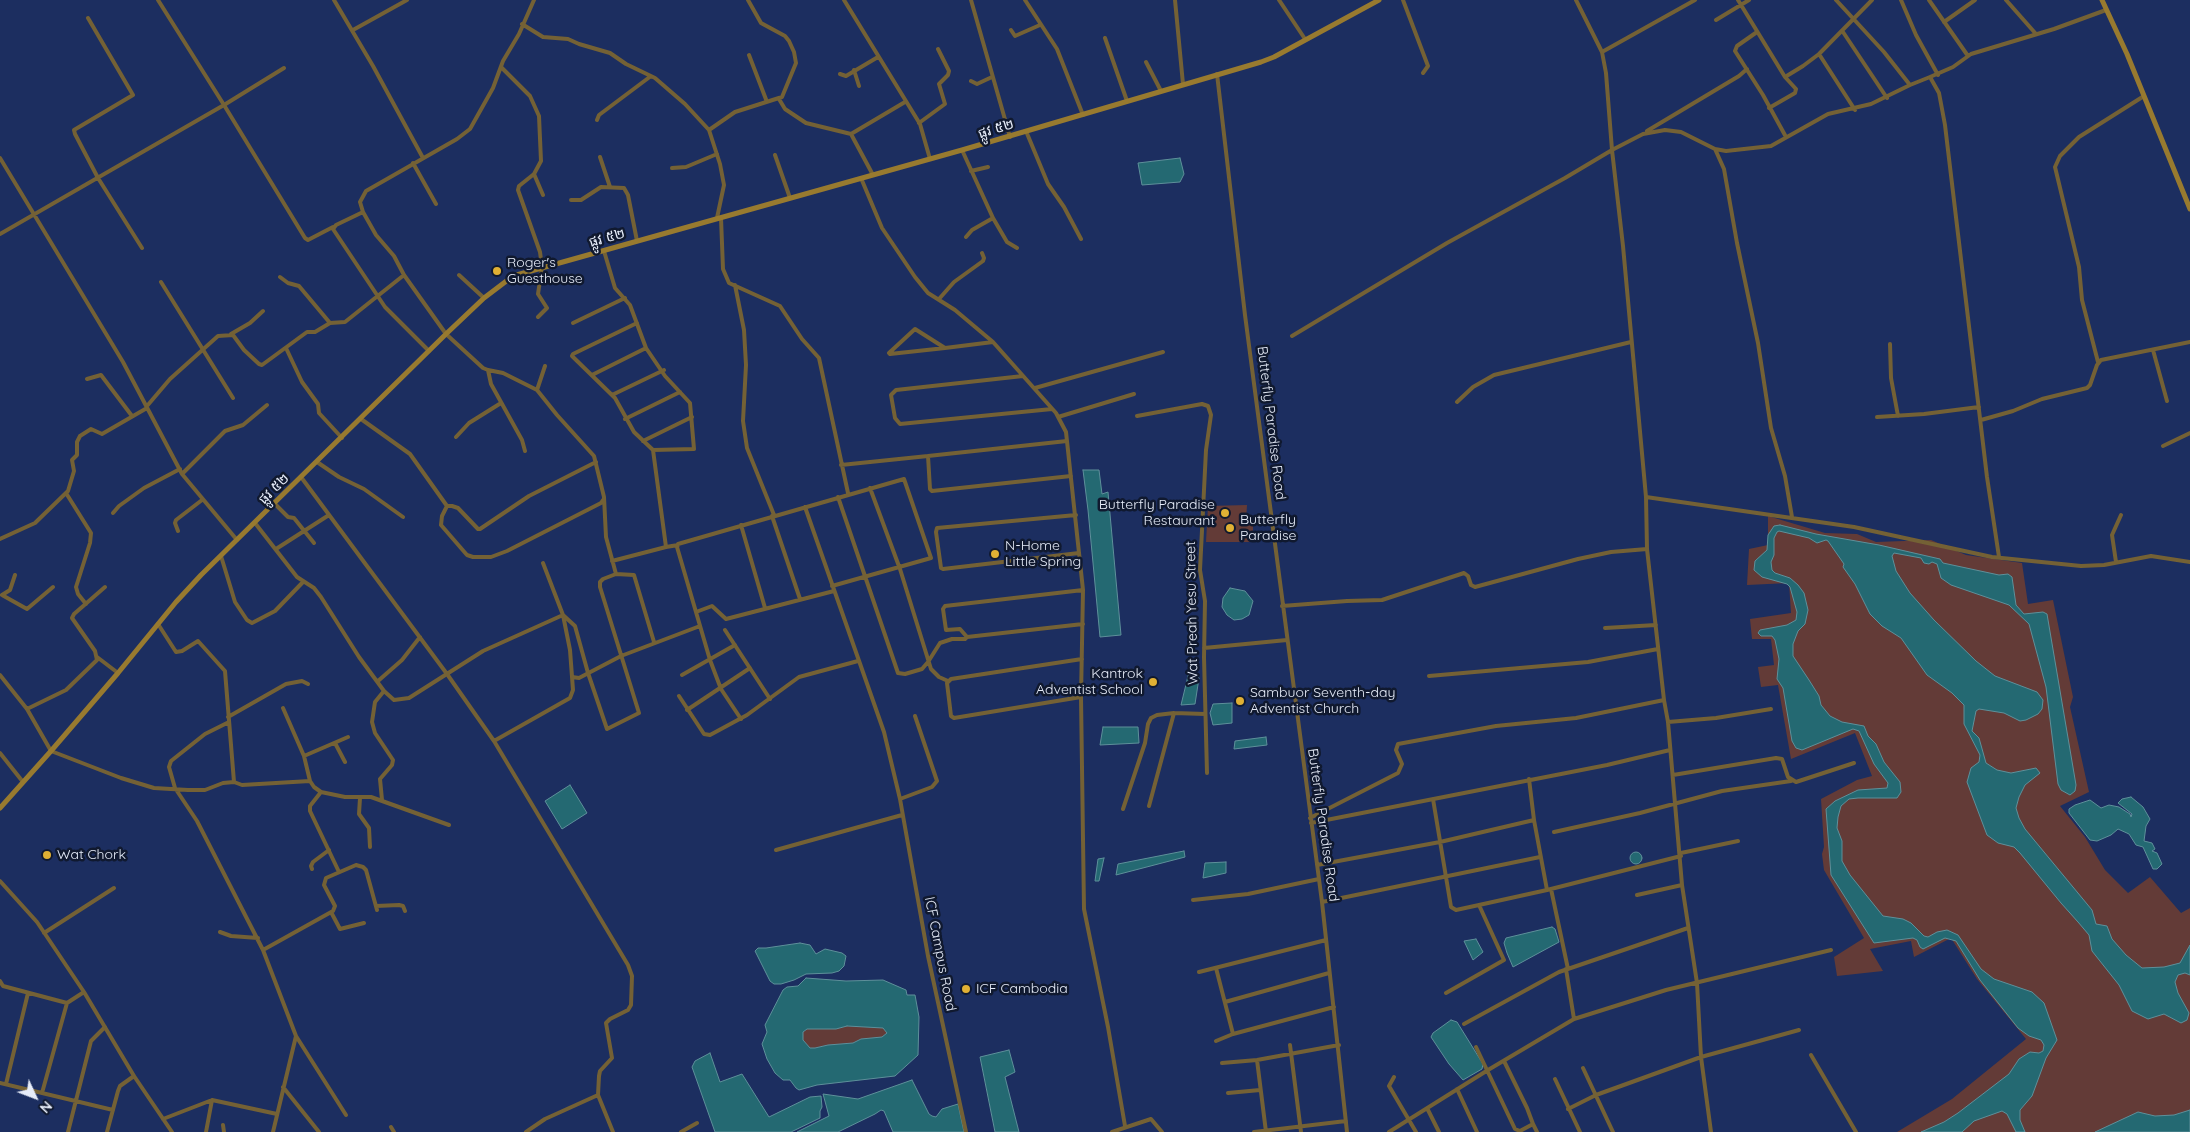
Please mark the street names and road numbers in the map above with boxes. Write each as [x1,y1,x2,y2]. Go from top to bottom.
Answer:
street label: ផ្លូវ ៥២ [976,116,1016,142]
street label: ផ្លូវ ៥២ [587,225,627,251]
street label: Butterfly Paradise Road [1253,345,1289,501]
street label: ផ្លូវ ៥២ [255,470,293,508]
street label: Wat Preah Yesu Street [1182,541,1202,685]
street label: Butterfly Paradise Road [1304,747,1342,903]
street label: ICF Campus Road [921,895,959,1013]

